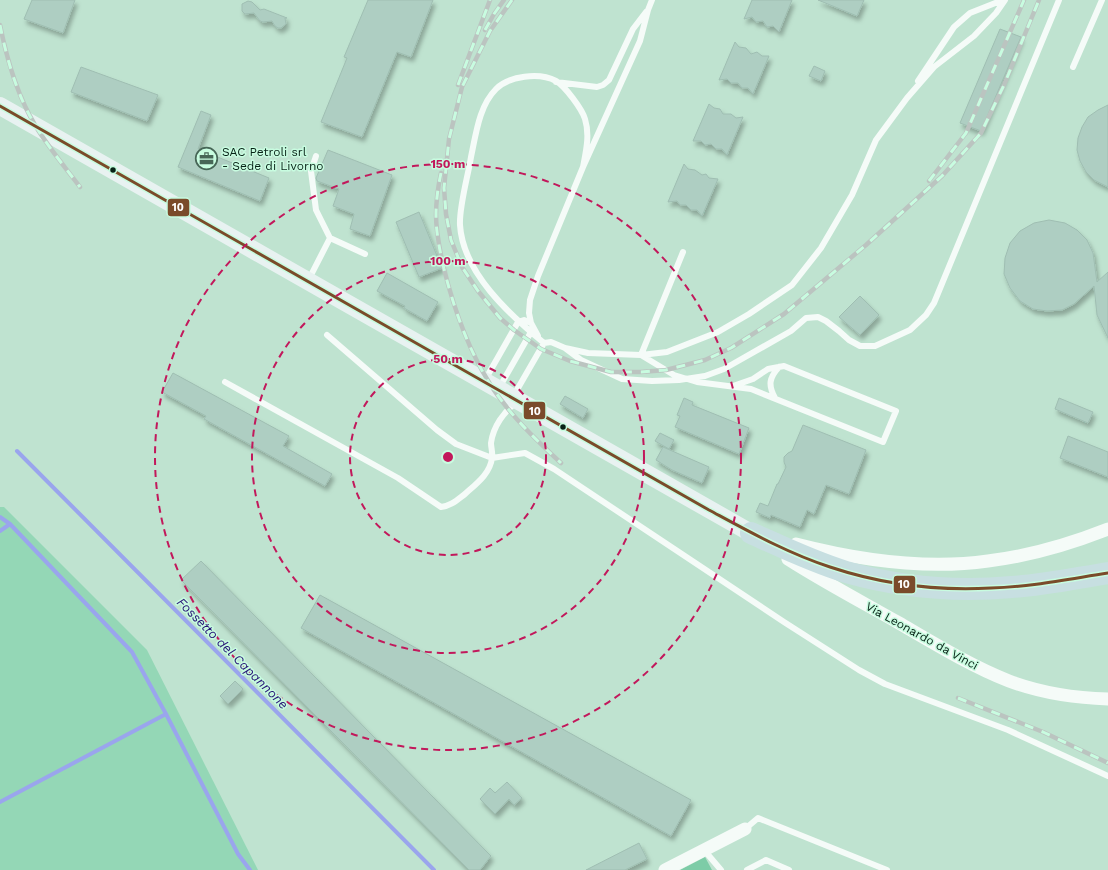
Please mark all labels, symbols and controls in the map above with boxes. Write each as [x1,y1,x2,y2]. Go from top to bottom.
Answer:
place label: SAC Petroli srl - Sede di Livorno [222,145,324,173]
office icon: SAC Petroli srl - Sede di Livorno [194,146,220,172]
text: 150 m [431,157,465,171]
unlabelled marker [108,165,118,175]
line badge: 10 [167,198,190,217]
text: 10 [172,201,184,214]
text: 100 m [430,254,466,268]
text: 50 m [433,352,463,366]
line badge: 10 [523,401,546,420]
text: 10 [529,405,541,418]
unlabelled marker [558,422,568,432]
centre of rings [441,450,455,464]
line badge: 10 [893,575,916,594]
text: 10 [898,578,910,591]
water label: Fossetto del Capannone [174,595,291,712]
street label: Via Leonardo da Vinci [863,599,981,673]

